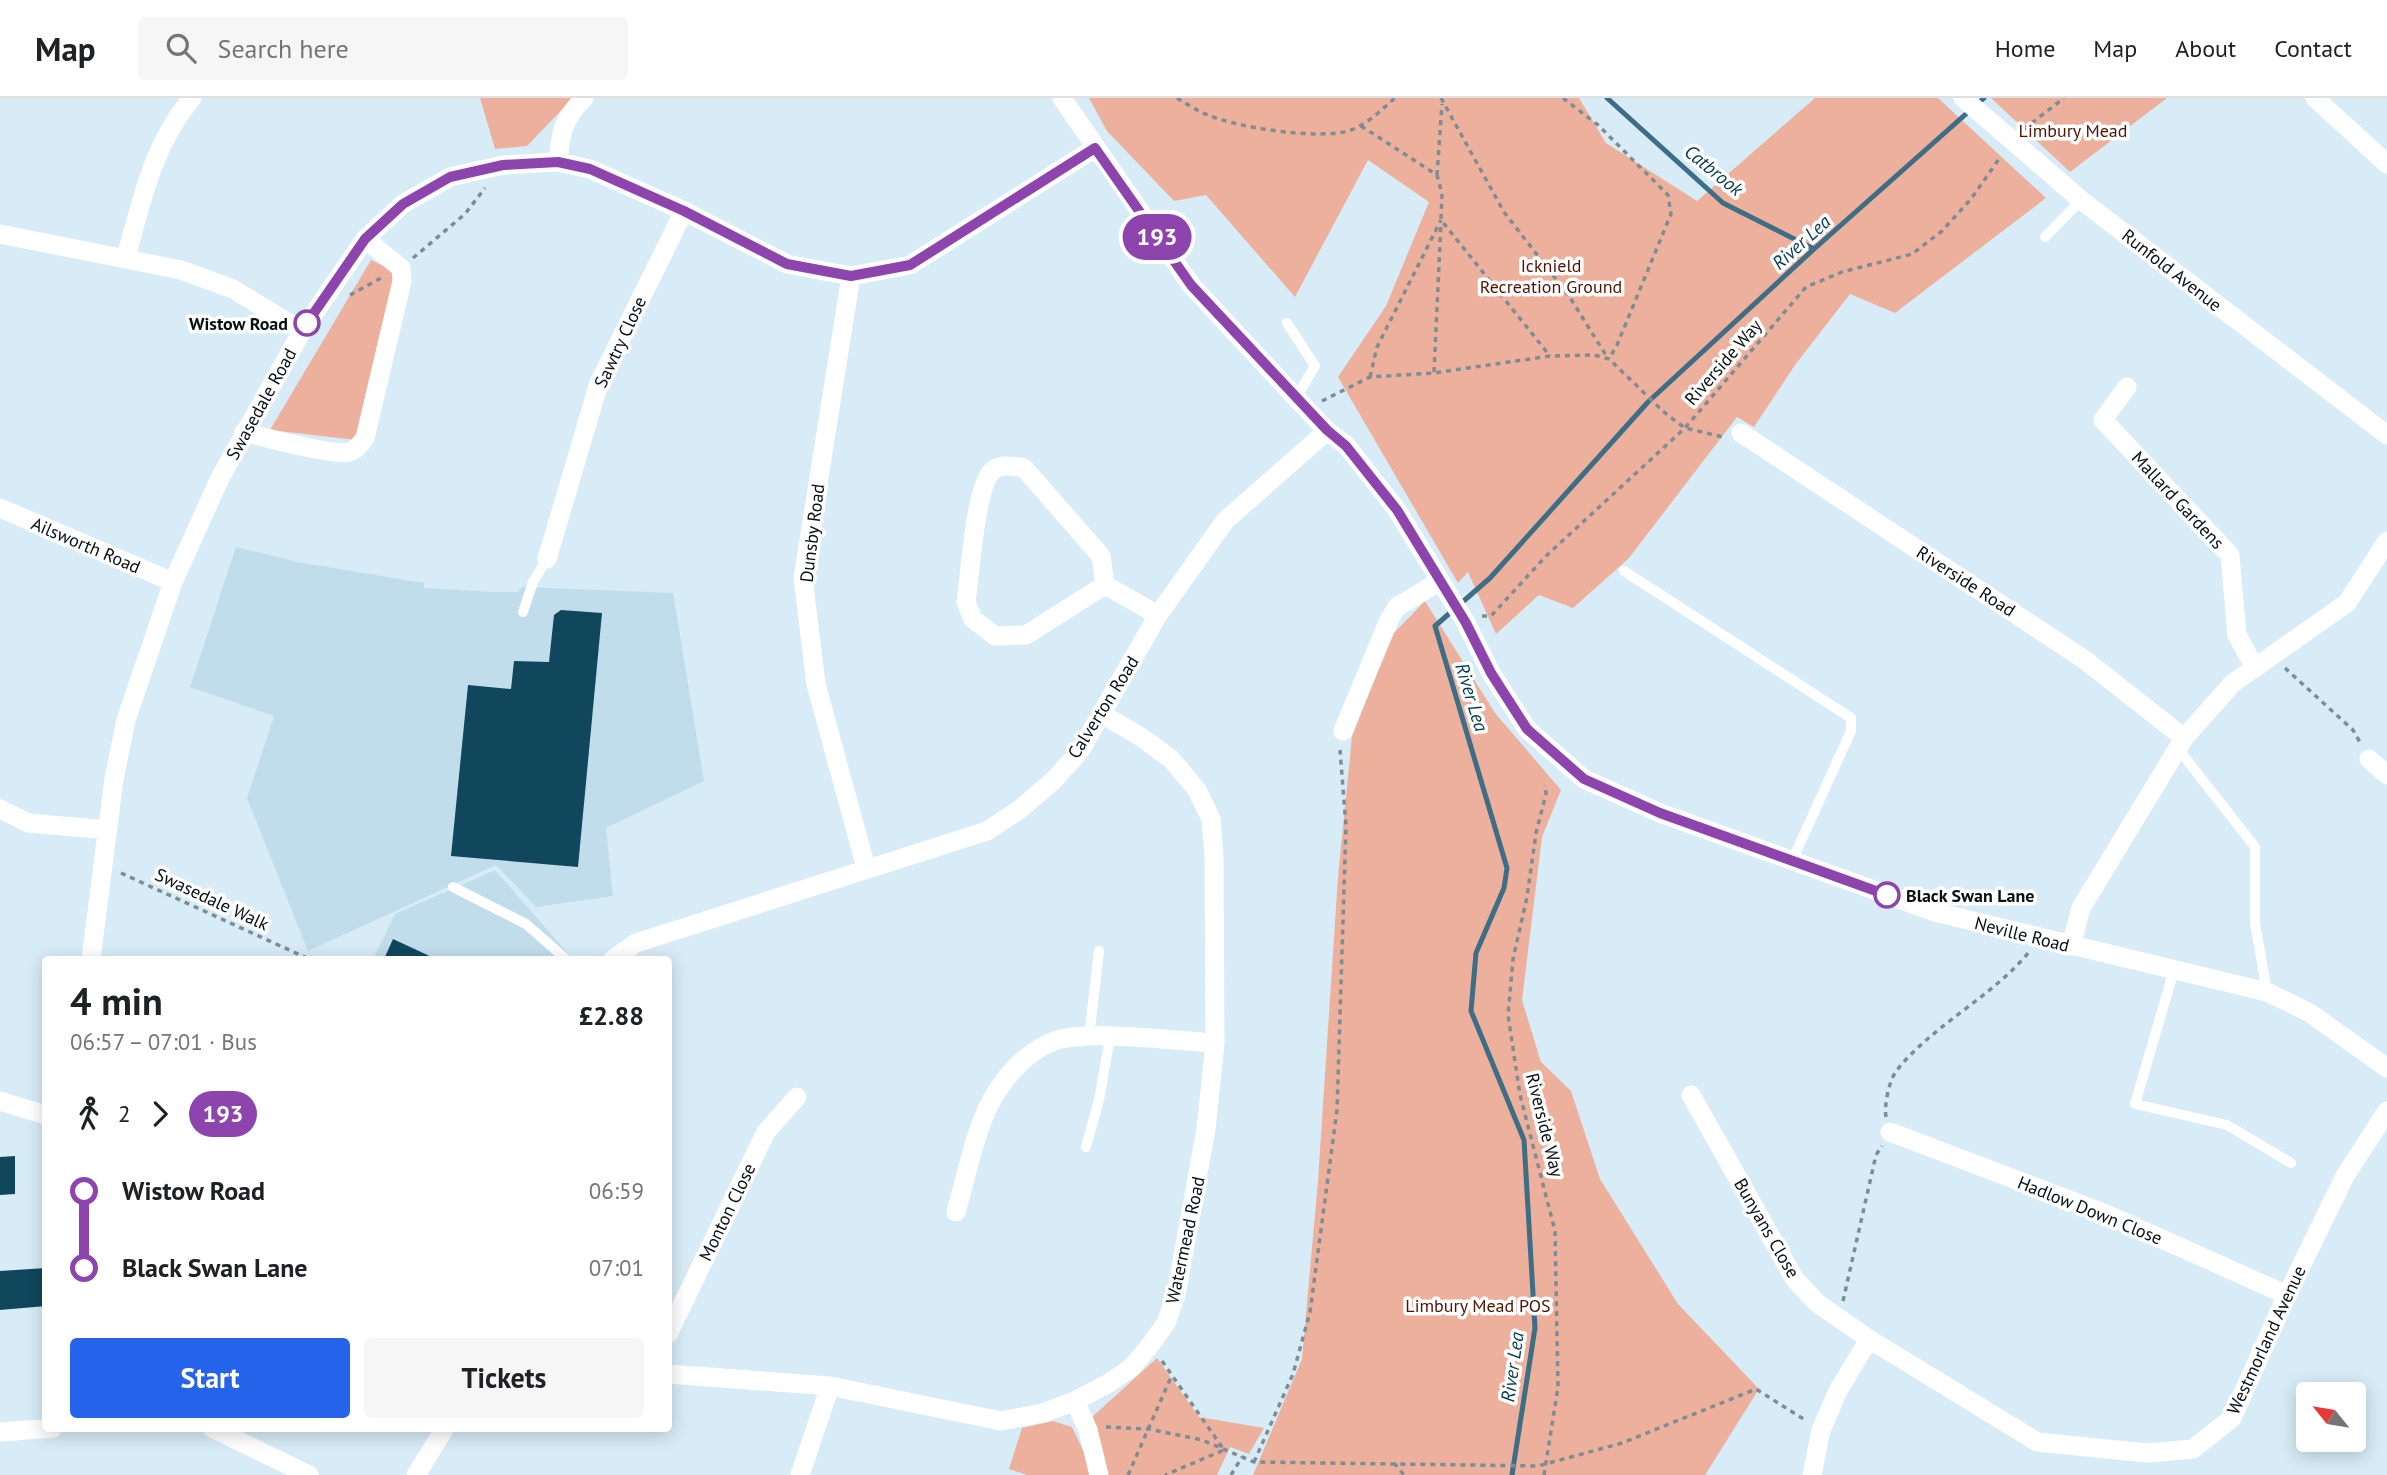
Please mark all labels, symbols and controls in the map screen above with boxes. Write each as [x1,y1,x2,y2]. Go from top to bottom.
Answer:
search box [138,17,628,80]
text: Map [35,27,96,70]
icon: search [162,29,200,67]
text: Search here [218,32,349,65]
text: Home [1995,33,2055,64]
text: Map [2093,33,2137,64]
text: About [2175,33,2236,64]
text: Contact [2274,33,2352,64]
park label: Limbury Mead [2019,119,2127,142]
water label: Catbrook [1680,139,1749,202]
water label: River Lea [1767,209,1836,274]
line badge: 193 [1117,214,1197,260]
text: 193 [1137,221,1177,252]
street label: Runfold Avenue [2117,224,2227,316]
park label: Icknield Recreation Ground [1480,254,1622,298]
street label: Sawtry Close [589,293,651,391]
marker: Wistow Road [294,310,320,336]
place label: Wistow Road [189,312,288,335]
street label: Riverside Way [1679,314,1767,410]
street label: Swasedale Road [221,344,301,464]
street label: Mallard Gardens [2127,446,2229,554]
street label: Dunsby Road [795,482,829,584]
street label: Ailsworth Road [28,512,144,578]
street label: Riverside Road [1912,540,2020,622]
street label: Calverton Road [1062,651,1144,763]
water label: River Lea [1450,660,1494,735]
street label: Swasedale Walk [151,863,273,936]
marker: Black Swan Lane [1874,882,1900,908]
place label: Black Swan Lane [1906,884,2034,907]
street label: Neville Road [1972,911,2072,957]
text: 4 min [70,976,163,1025]
text: £2.88 [579,999,644,1032]
text: 06:57 – 07:01 · Bus [70,1027,257,1056]
street label: Riverside Way [1521,1071,1569,1180]
icon: walk [70,1095,108,1133]
icon: forward [141,1095,179,1133]
text: 193 [203,1098,243,1129]
text: 2 [118,1099,131,1128]
street label: Monton Close [693,1159,761,1265]
street label: Hadlow Down Close [2014,1170,2166,1250]
text: Wistow Road [122,1174,265,1207]
street label: Watermead Road [1160,1174,1210,1306]
street label: Bunyans Close [1729,1174,1805,1282]
text: 06:59 [589,1176,644,1205]
text: Black Swan Lane [122,1251,308,1284]
text: 07:01 [589,1253,644,1282]
street label: Westmorland Avenue [2221,1262,2311,1418]
park label: Limbury Mead POS [1405,1294,1551,1317]
water label: River Lea [1495,1330,1529,1404]
button: Start [70,1338,350,1418]
button: Tickets [364,1338,644,1418]
north arrow [2296,1382,2366,1452]
map controls [2296,1382,2366,1452]

